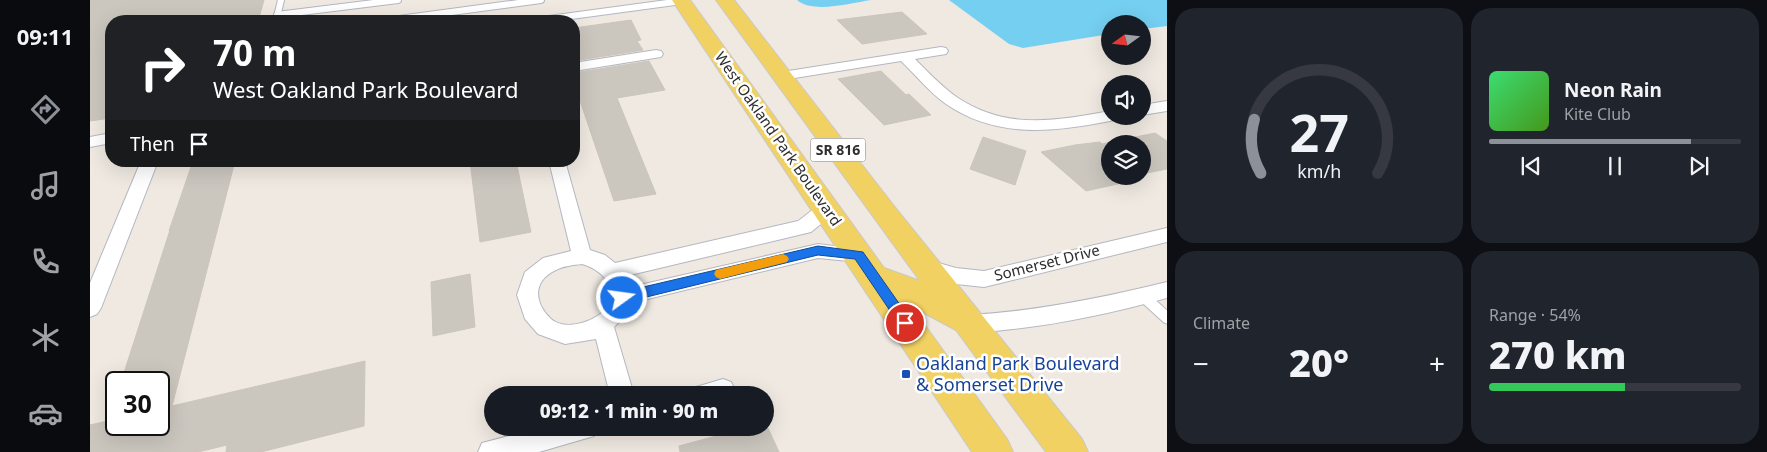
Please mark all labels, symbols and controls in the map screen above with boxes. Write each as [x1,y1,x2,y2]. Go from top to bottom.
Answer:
north arrow [1101,15,1151,65]
map controls [1101,15,1151,185]
text: 09:11 [17,21,73,51]
text: 70 m [213,29,296,76]
icon: right [130,35,195,100]
street label: West Oakland Park Boulevard [711,47,847,229]
text: West Oakland Park Boulevard [213,74,519,104]
button: sound [1101,75,1151,125]
text: Neon Rain [1564,77,1662,103]
icon: directions [28,92,63,127]
text: 27 [1289,96,1349,167]
text: Kite Club [1564,103,1631,125]
icon: arrive [185,130,213,158]
text: Then [130,131,175,157]
button: layers [1101,135,1151,185]
road number: SR 816 [810,138,866,162]
icon: previous [1517,152,1545,180]
icon: pause [1601,152,1629,180]
icon: next [1685,152,1713,180]
text: km/h [1297,159,1341,183]
icon: music [28,168,63,203]
street label: Somerset Drive [992,239,1102,285]
icon: phone [28,244,63,279]
position arrow [595,271,647,323]
pin [884,302,926,344]
text: Range · 54% [1489,304,1581,326]
icon: arrive [891,309,919,337]
text: Climate [1193,312,1250,334]
icon: climate [28,320,63,355]
text: 270 km [1489,328,1627,380]
text: 20° [1289,336,1349,388]
text: − [1193,344,1209,382]
text: + [1429,344,1445,382]
place label: Oakland Park Boulevard & Somerset Drive [916,351,1120,396]
marker: Oakland Park Boulevard & Somerset Drive [900,368,912,380]
speed limit sign: 30 [105,371,170,436]
icon: car [28,396,63,431]
text: 09:12 · 1 min · 90 m [540,398,718,424]

